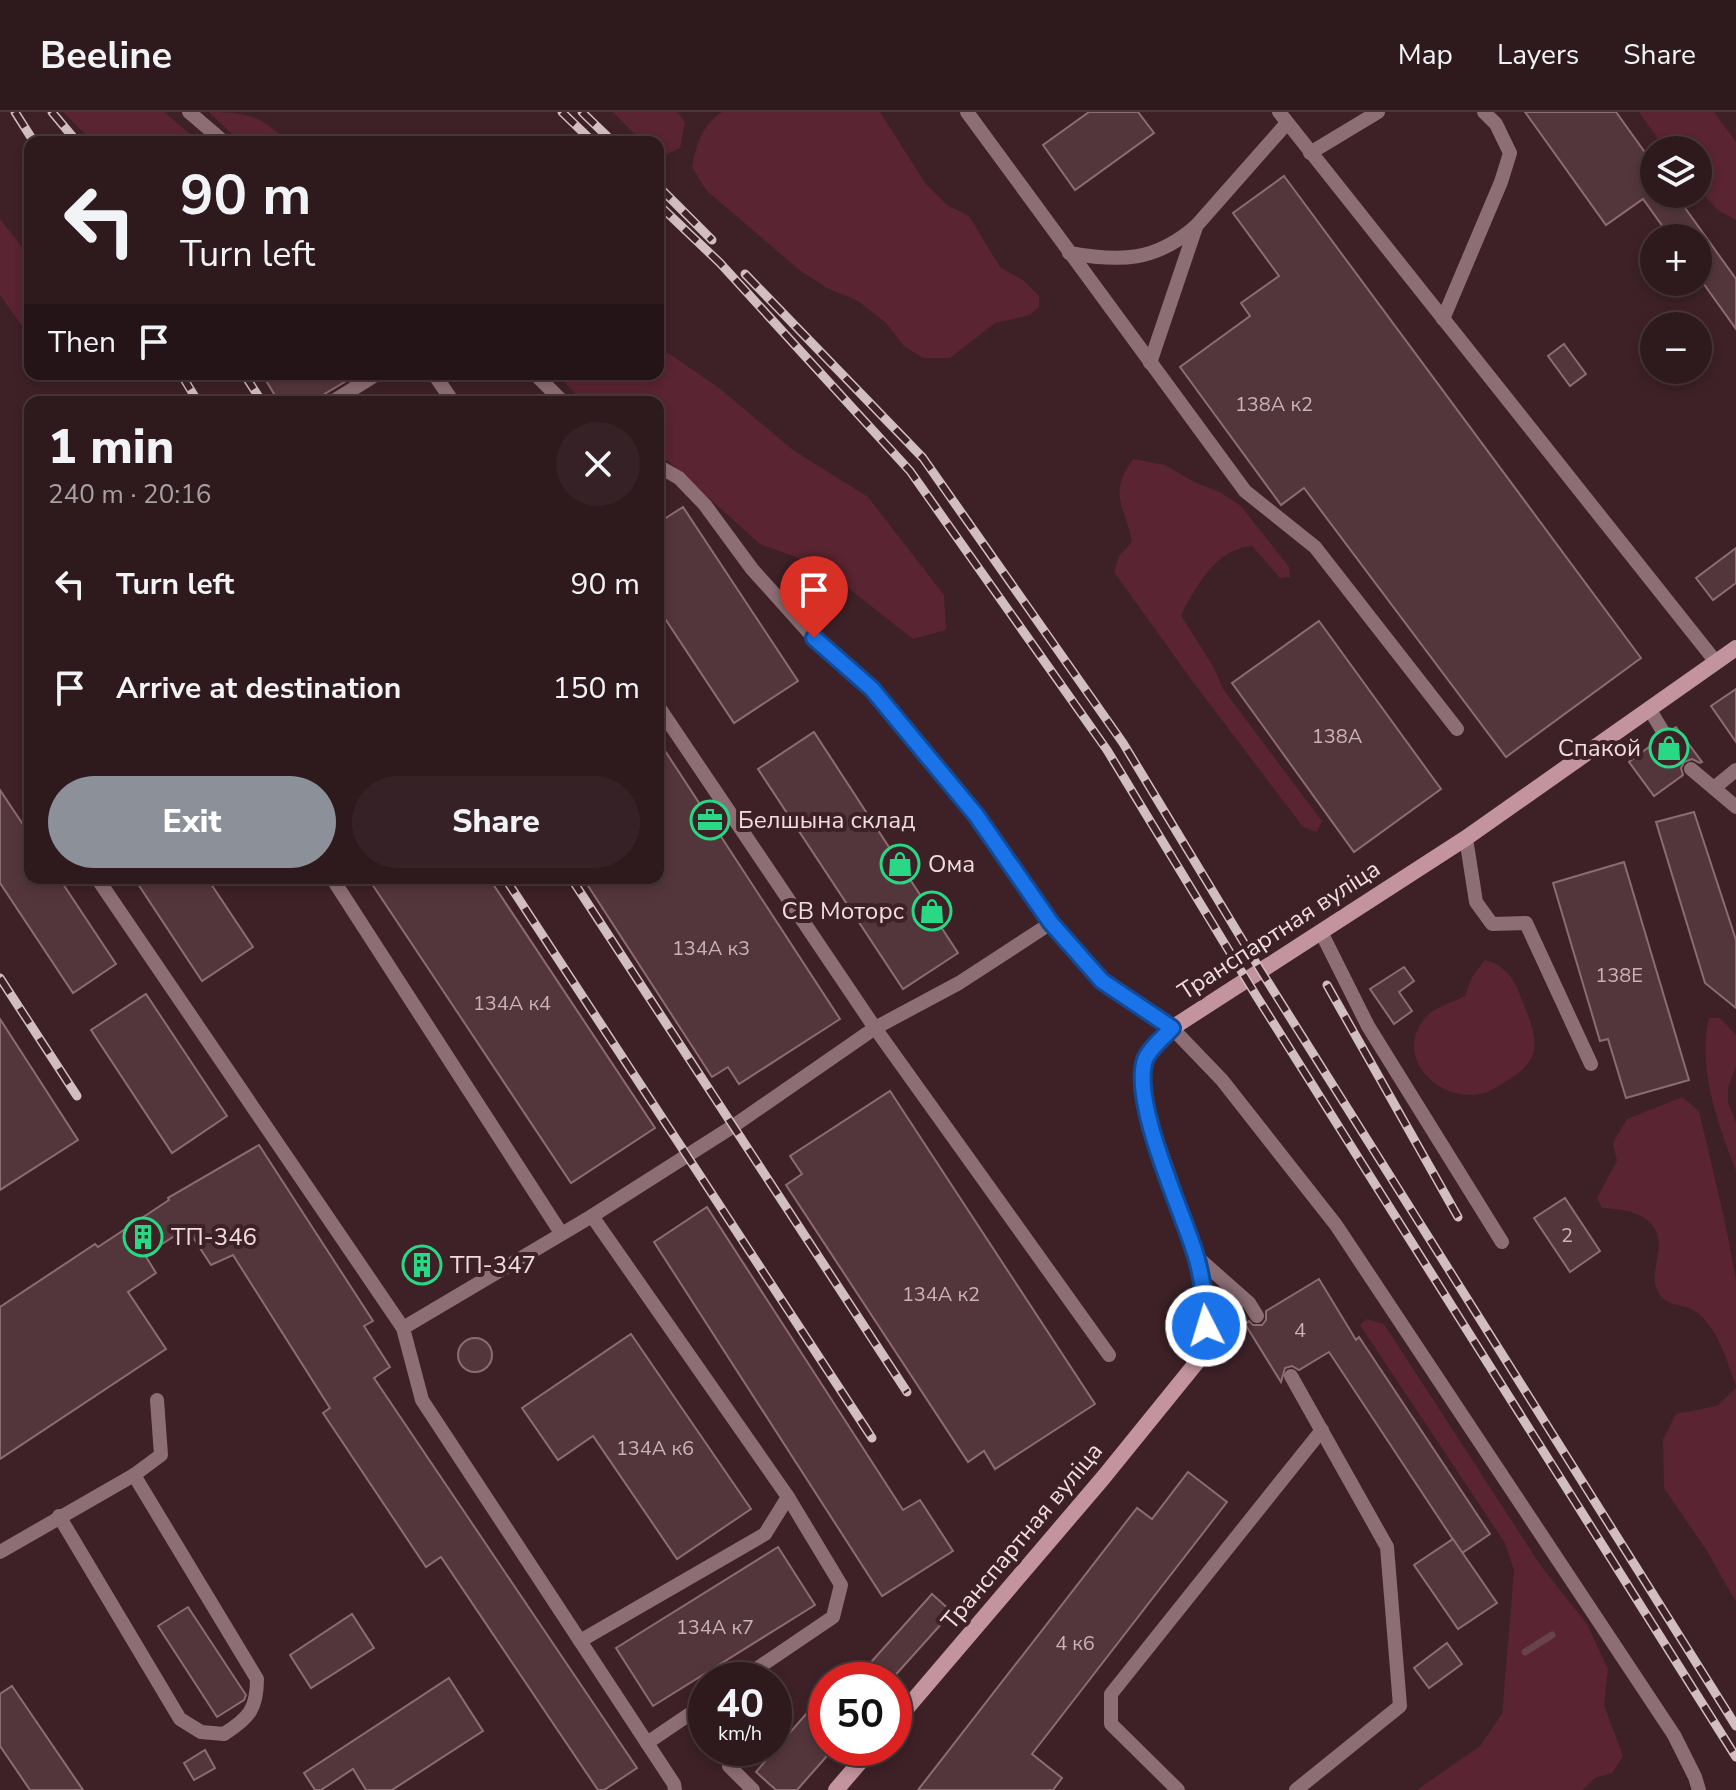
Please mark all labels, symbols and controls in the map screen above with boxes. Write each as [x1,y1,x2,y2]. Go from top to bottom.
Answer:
text: Beeline [40,30,172,81]
text: Map [1398,36,1453,74]
text: Layers [1497,36,1579,74]
text: Share [1623,36,1696,74]
map controls [1640,136,1712,384]
button: layers [1640,136,1712,208]
text: 90 m [180,157,311,234]
icon: left [48,168,152,272]
button: + [1640,224,1712,296]
text: Turn left [180,230,315,279]
button: − [1640,312,1712,384]
icon: arrive [132,320,176,364]
text: Then [48,322,116,363]
house number: 138А к2 [1235,391,1313,418]
text: 1 min [48,414,174,480]
button: close [556,422,640,506]
text: 240 m · 20:16 [48,477,211,512]
pin [780,556,848,638]
icon: left [48,562,92,606]
text: Turn left [116,564,234,605]
text: 90 m [571,564,640,605]
icon: arrive [792,568,836,612]
icon: arrive [48,666,92,710]
text: Arrive at destination [116,668,401,709]
text: 150 m [553,668,640,709]
house number: 138А [1312,723,1363,750]
shop icon: Спакой [1648,727,1690,769]
place label: Спакой [1558,732,1641,764]
button: Exit [48,776,336,868]
button: Share [352,776,640,868]
office icon: Белшына склад [689,799,731,841]
place label: Белшына склад [738,804,915,836]
shop icon: Ома [879,843,921,885]
place label: Ома [928,848,975,880]
street label: Транспартная вуліца [1172,853,1386,1007]
shop icon: СВ Моторс [911,890,953,932]
place label: СВ Моторс [782,895,904,927]
house number: 134А к3 [672,935,750,962]
house number: 138Е [1595,962,1643,989]
house number: 134А к4 [473,990,551,1017]
building icon: ТП-346 [122,1216,164,1258]
place label: ТП-346 [171,1221,257,1253]
house number: 2 [1561,1222,1573,1249]
building icon: ТП-347 [401,1244,443,1286]
place label: ТП-347 [450,1249,536,1281]
house number: 134А к2 [902,1281,980,1308]
position arrow [1164,1284,1248,1368]
house number: 4 [1294,1317,1306,1344]
house number: 134А к6 [616,1435,694,1462]
street label: Транспартная вуліца [934,1436,1110,1636]
house number: 134А к7 [676,1614,754,1641]
house number: 4 к6 [1055,1630,1095,1657]
speed limit sign: 50 [808,1662,912,1766]
text: 40 [716,1677,764,1731]
text: km/h [718,1720,762,1747]

